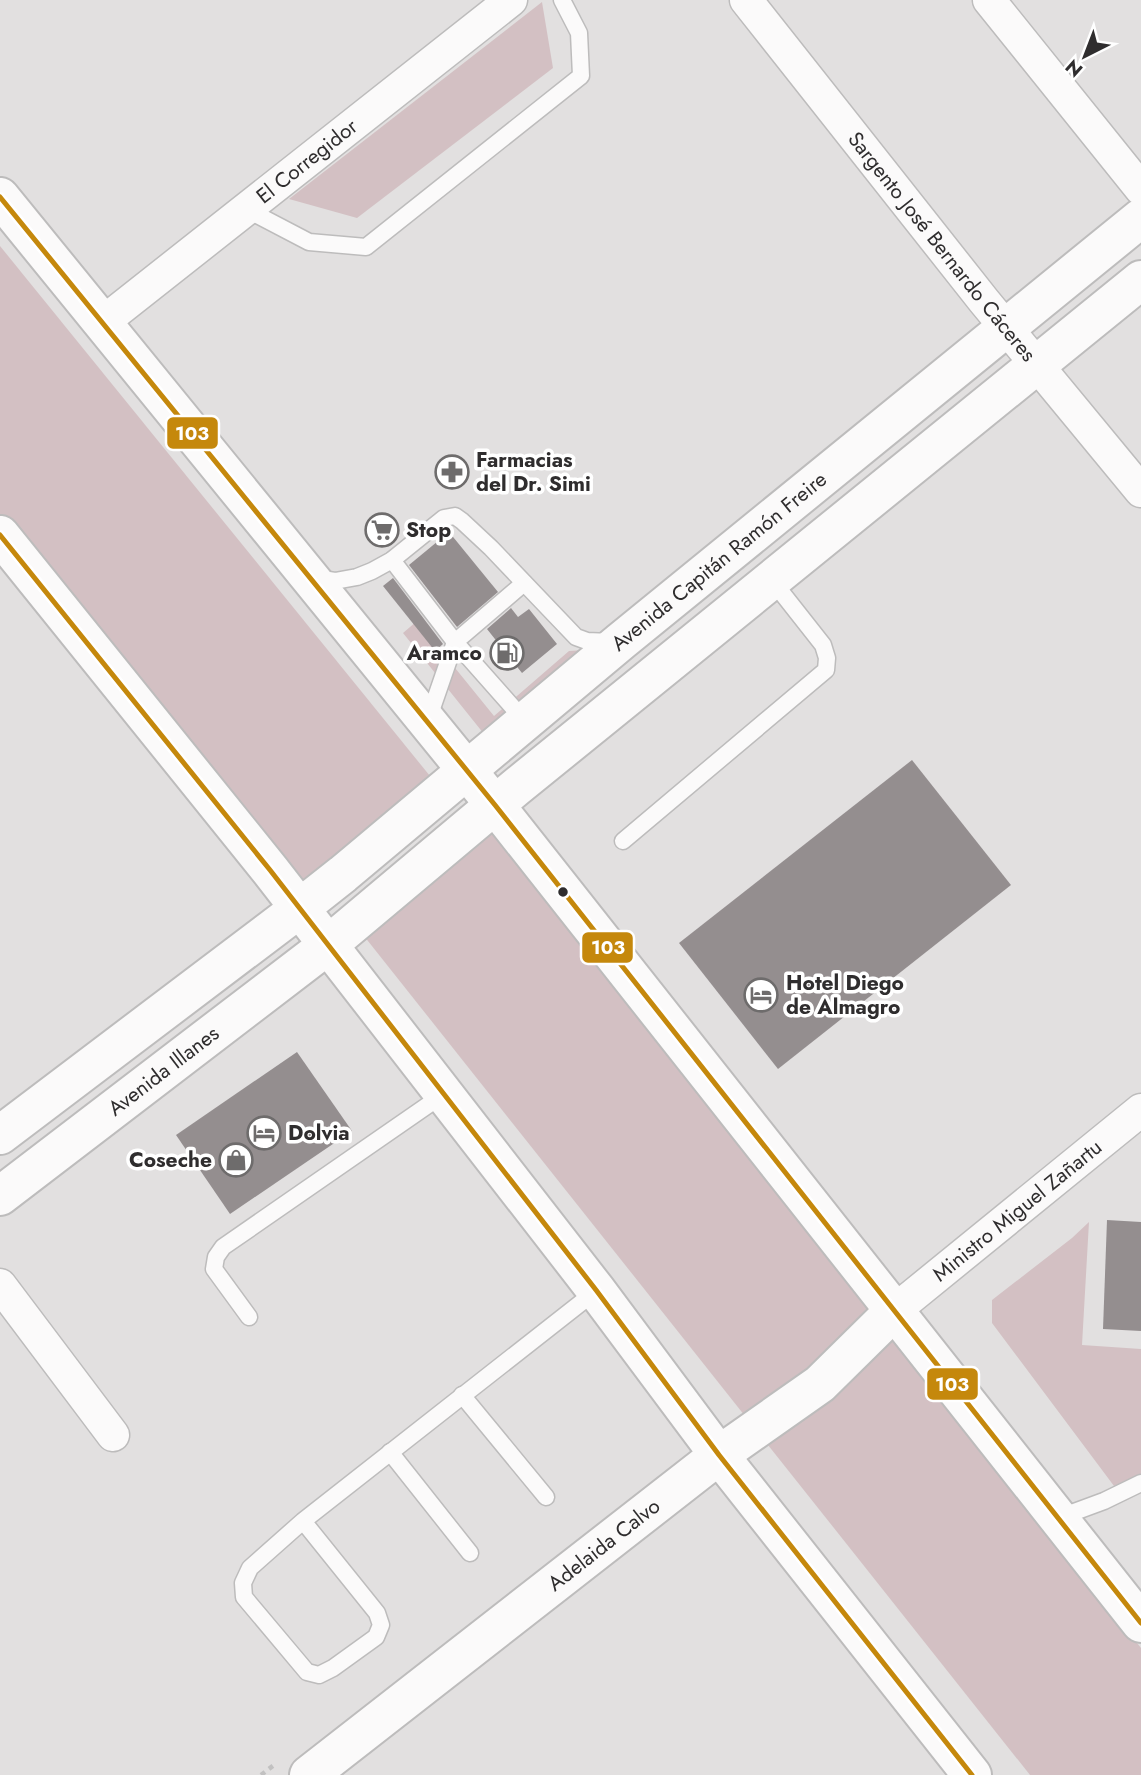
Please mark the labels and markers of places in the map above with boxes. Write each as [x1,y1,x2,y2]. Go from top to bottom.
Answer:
place label: Farmacias del Dr. Simi [476,445,591,499]
pharmacy icon: Farmacias del Dr. Simi [433,453,471,491]
supermarket icon: Stop [363,511,401,549]
place label: Stop [406,515,451,545]
fuel station icon: Aramco [488,634,526,672]
place label: Aramco [406,638,482,668]
unlabelled marker [556,885,570,899]
place label: Hotel Diego de Almagro [786,968,904,1022]
hotel icon: Hotel Diego de Almagro [742,976,780,1014]
hotel icon: Dolvia [245,1114,283,1152]
place label: Dolvia [288,1118,350,1148]
shop icon: Coseche [217,1141,255,1179]
place label: Coseche [129,1145,212,1175]

